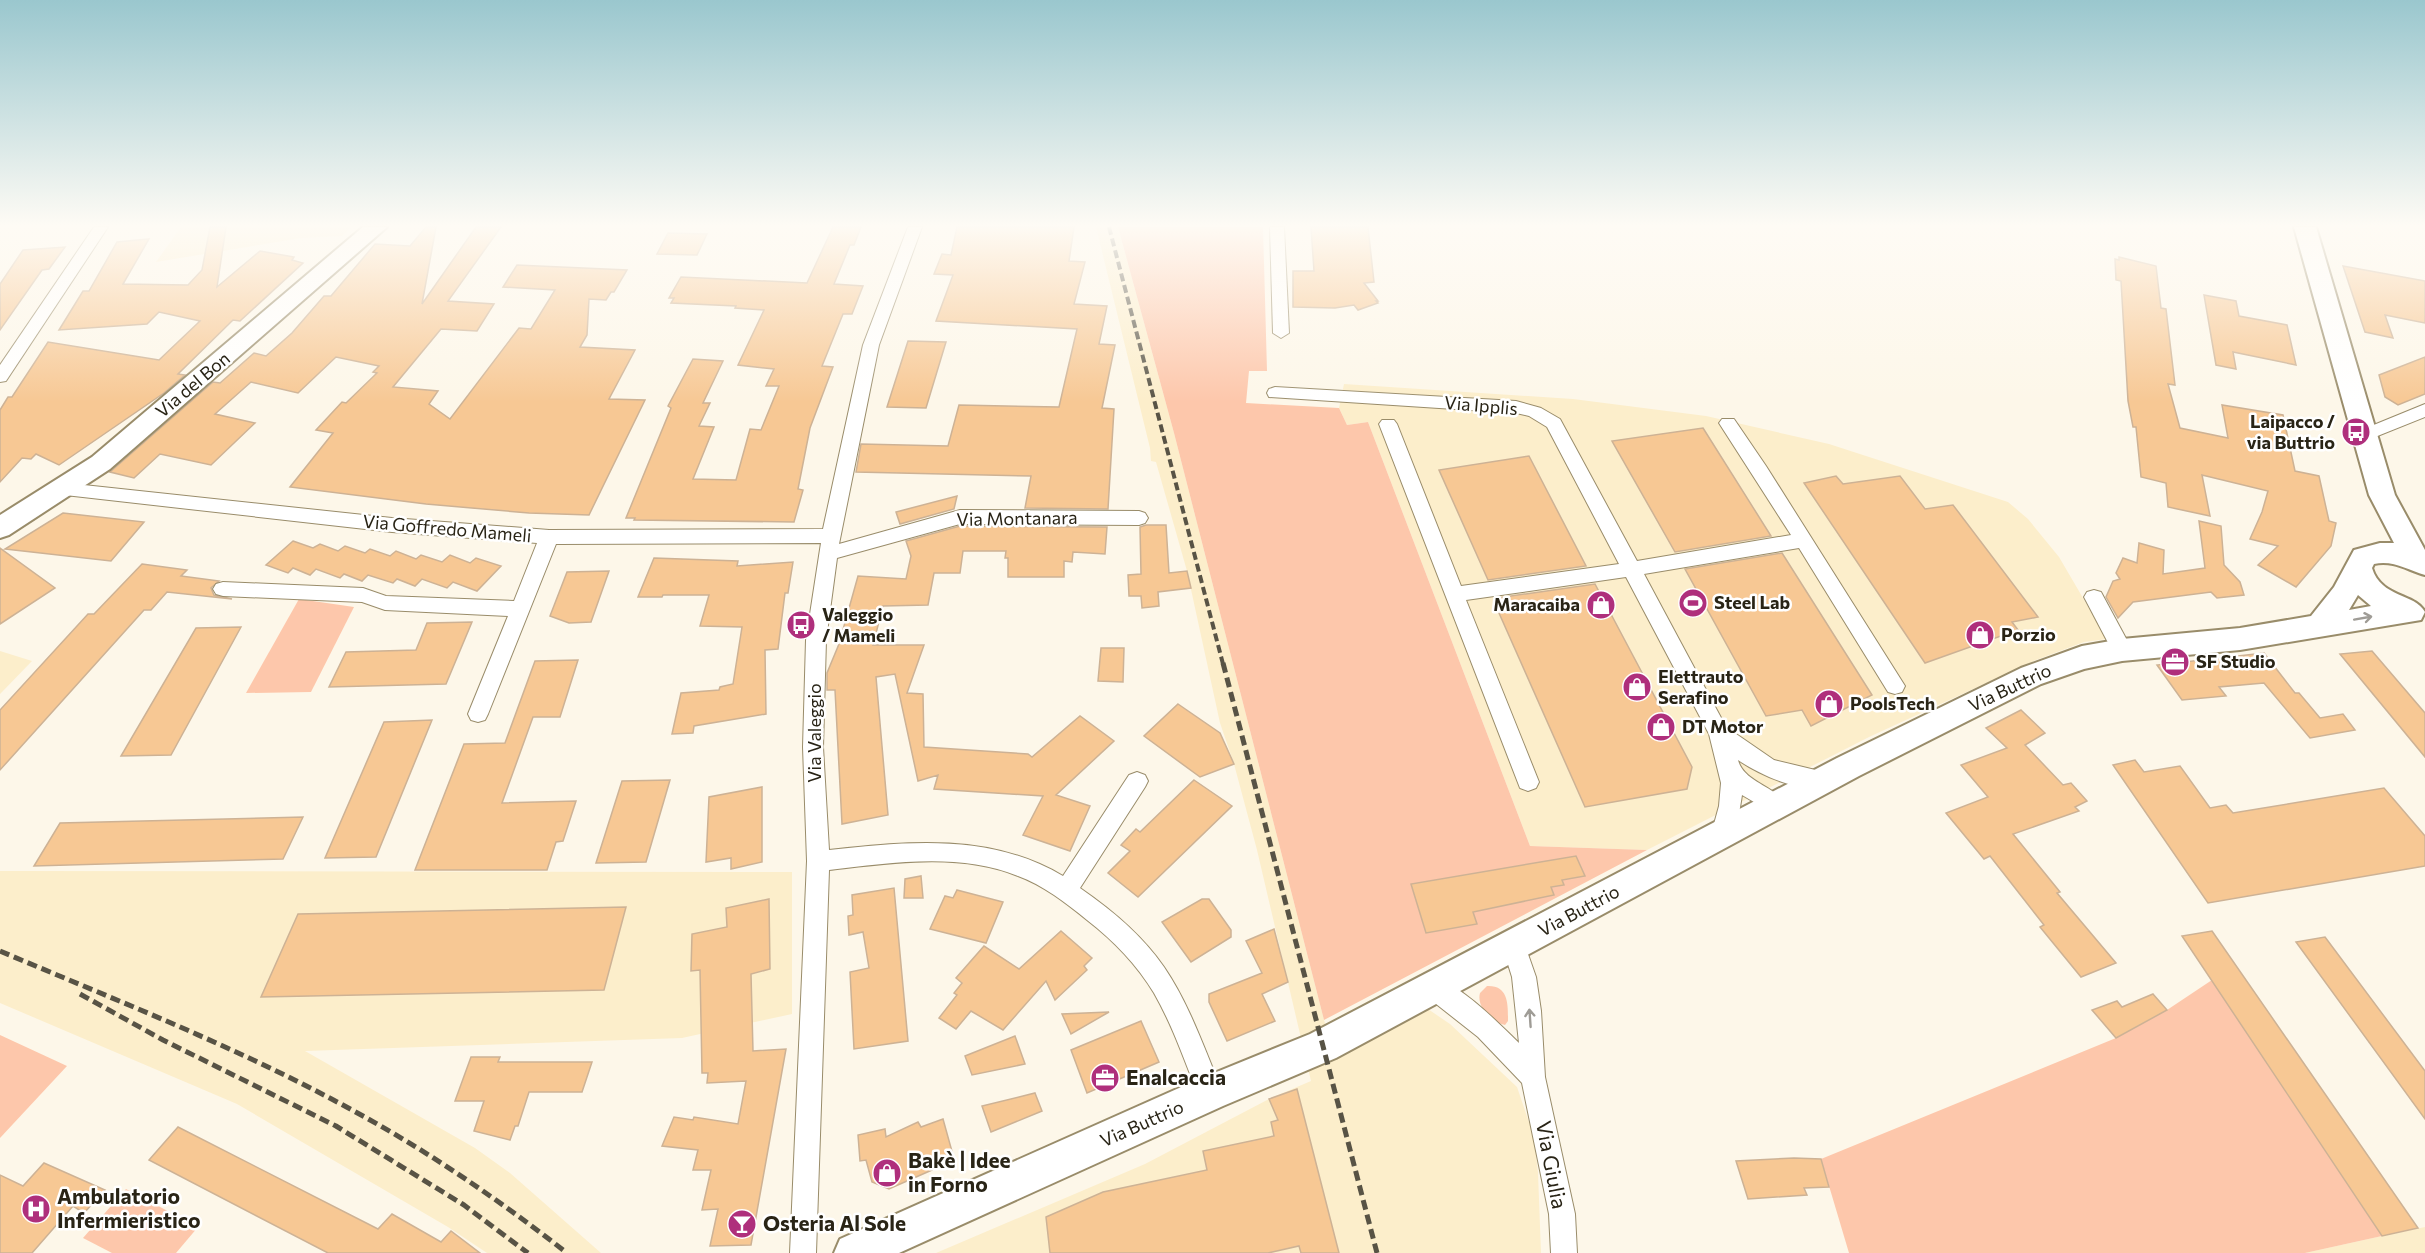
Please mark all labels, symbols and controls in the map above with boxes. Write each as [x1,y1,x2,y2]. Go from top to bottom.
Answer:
street label: Via del Bon [151,347,234,422]
street label: Via Ipplis [1443,391,1519,419]
place label: Laipacco / via Buttrio [2247,410,2335,453]
bus stop icon: Laipacco / via Buttrio [2340,416,2372,448]
street label: Via Montanara [956,506,1078,530]
street label: Via Goffredo Mameli [362,510,532,546]
sports icon: Steel Lab [1677,587,1709,619]
shop icon: Maracaiba [1585,589,1617,621]
place label: Steel Lab [1714,591,1790,613]
place label: Maracaiba [1493,593,1580,615]
place label: Valeggio / Mameli [822,603,895,646]
bus stop icon: Valeggio / Mameli [785,609,817,641]
one-way arrow [2353,612,2373,623]
shop icon: Porzio [1964,619,1996,651]
place label: Porzio [2001,623,2056,645]
office icon: SF Studio [2159,646,2191,678]
place label: SF Studio [2196,650,2276,672]
street label: Via Buttrio [1965,658,2054,716]
place label: Elettrauto Serafino [1658,665,1744,708]
shop icon: Elettrauto Serafino [1621,671,1653,703]
street label: Via Valeggio [803,683,825,783]
shop icon: PoolsTech [1813,688,1845,720]
place label: PoolsTech [1850,692,1935,714]
shop icon: DT Motor [1645,711,1677,743]
place label: DT Motor [1682,715,1764,737]
street label: Via Buttrio [1534,880,1623,941]
one-way arrow [1524,1009,1535,1029]
office icon: Enalcaccia [1089,1062,1121,1094]
place label: Enalcaccia [1126,1064,1226,1089]
street label: Via Buttrio [1097,1095,1187,1151]
street label: Via Giulia [1532,1119,1573,1211]
place label: Bakè | Idee in Forno [908,1147,1011,1196]
shop icon: Bakè | Idee in Forno [871,1157,903,1189]
place label: Ambulatorio Infermieristico [57,1183,201,1232]
hospital icon: Ambulatorio Infermieristico [20,1193,52,1225]
bar icon: Osteria Al Sole [726,1208,758,1240]
place label: Osteria Al Sole [763,1210,906,1235]

